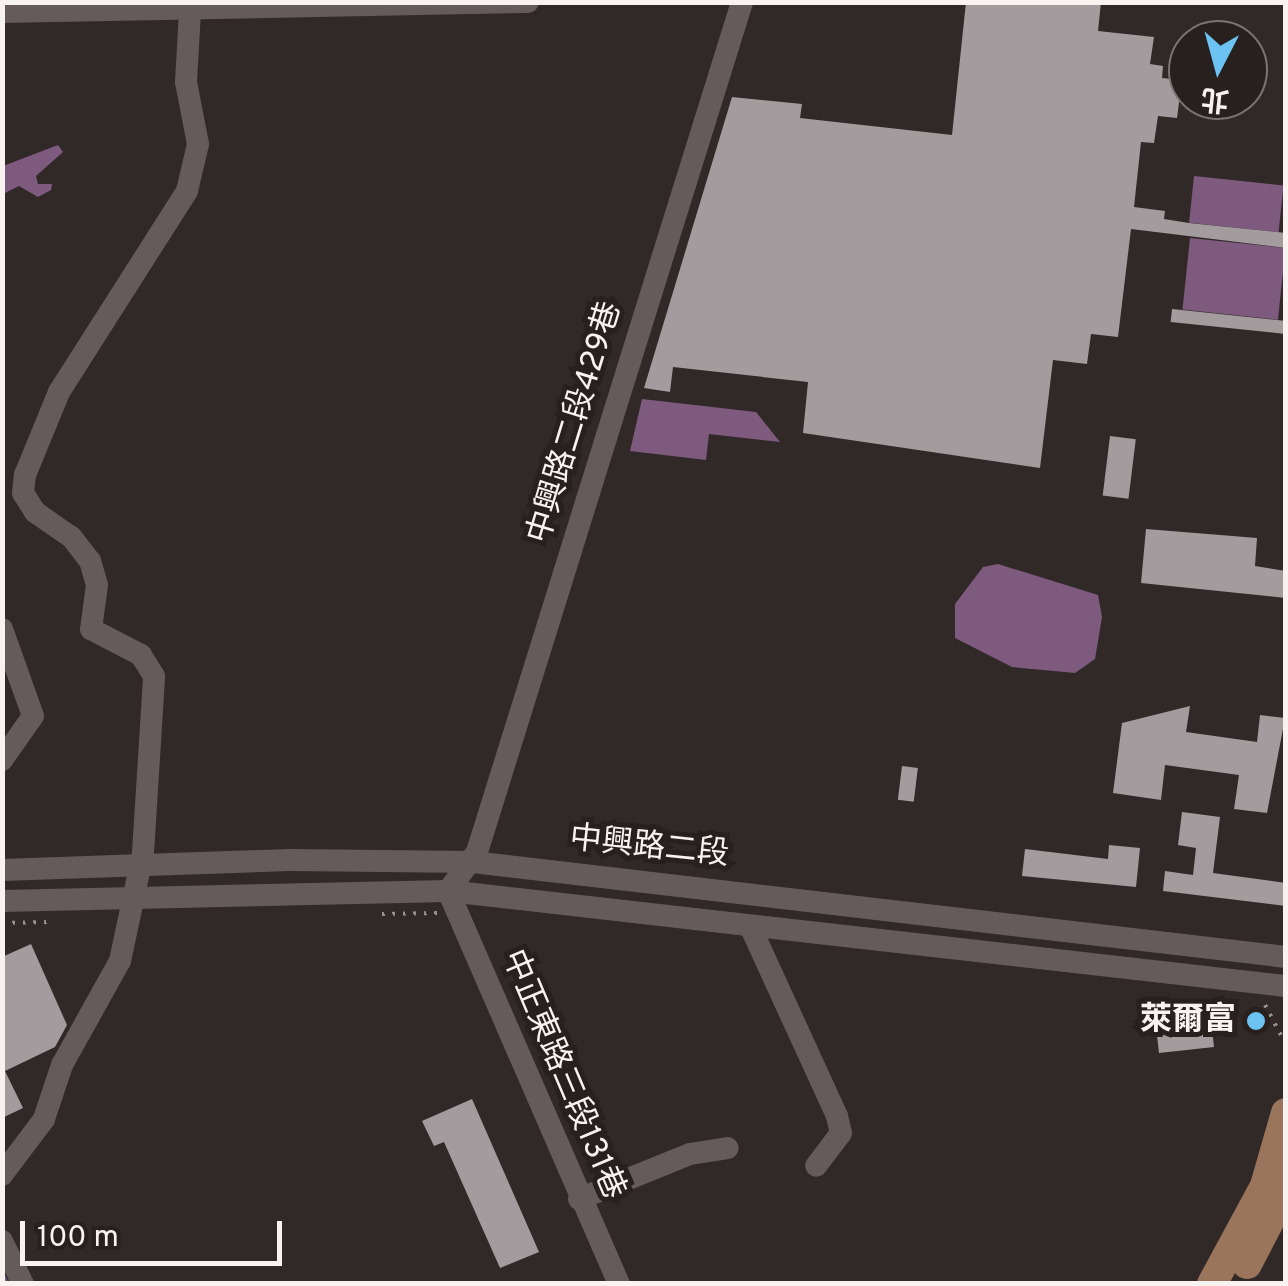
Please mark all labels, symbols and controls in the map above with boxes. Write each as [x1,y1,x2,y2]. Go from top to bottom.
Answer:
north arrow [1168,20,1268,120]
text: 北 [1199,78,1231,117]
street label: 中興路二段429巷 [521,298,631,548]
street label: 中興路二段 [567,821,731,875]
street label: 中正東路三段131巷 [492,945,632,1205]
place label: 萊爾富 [1140,1002,1236,1040]
marker: 萊爾富 [1245,1010,1267,1032]
scale bar [25,1201,288,1263]
text: 100 m [37,1220,119,1257]

